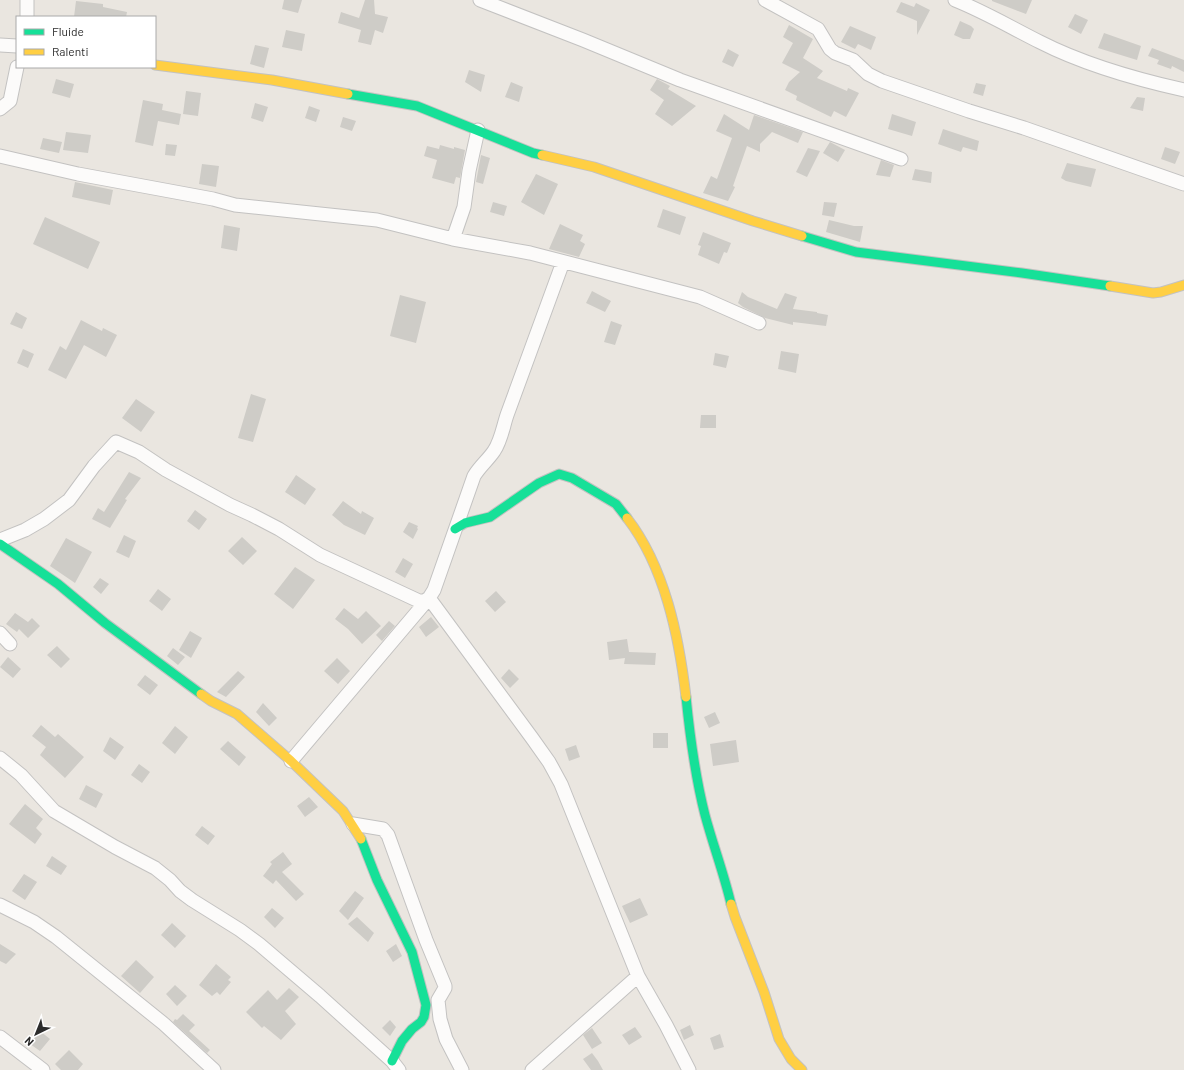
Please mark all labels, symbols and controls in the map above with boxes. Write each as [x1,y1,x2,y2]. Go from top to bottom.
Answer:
legend [16,16,156,68]
text: Fluide [52,24,84,38]
text: Ralenti [52,44,89,58]
north arrow [16,1014,56,1054]
text: N [22,1034,36,1049]

